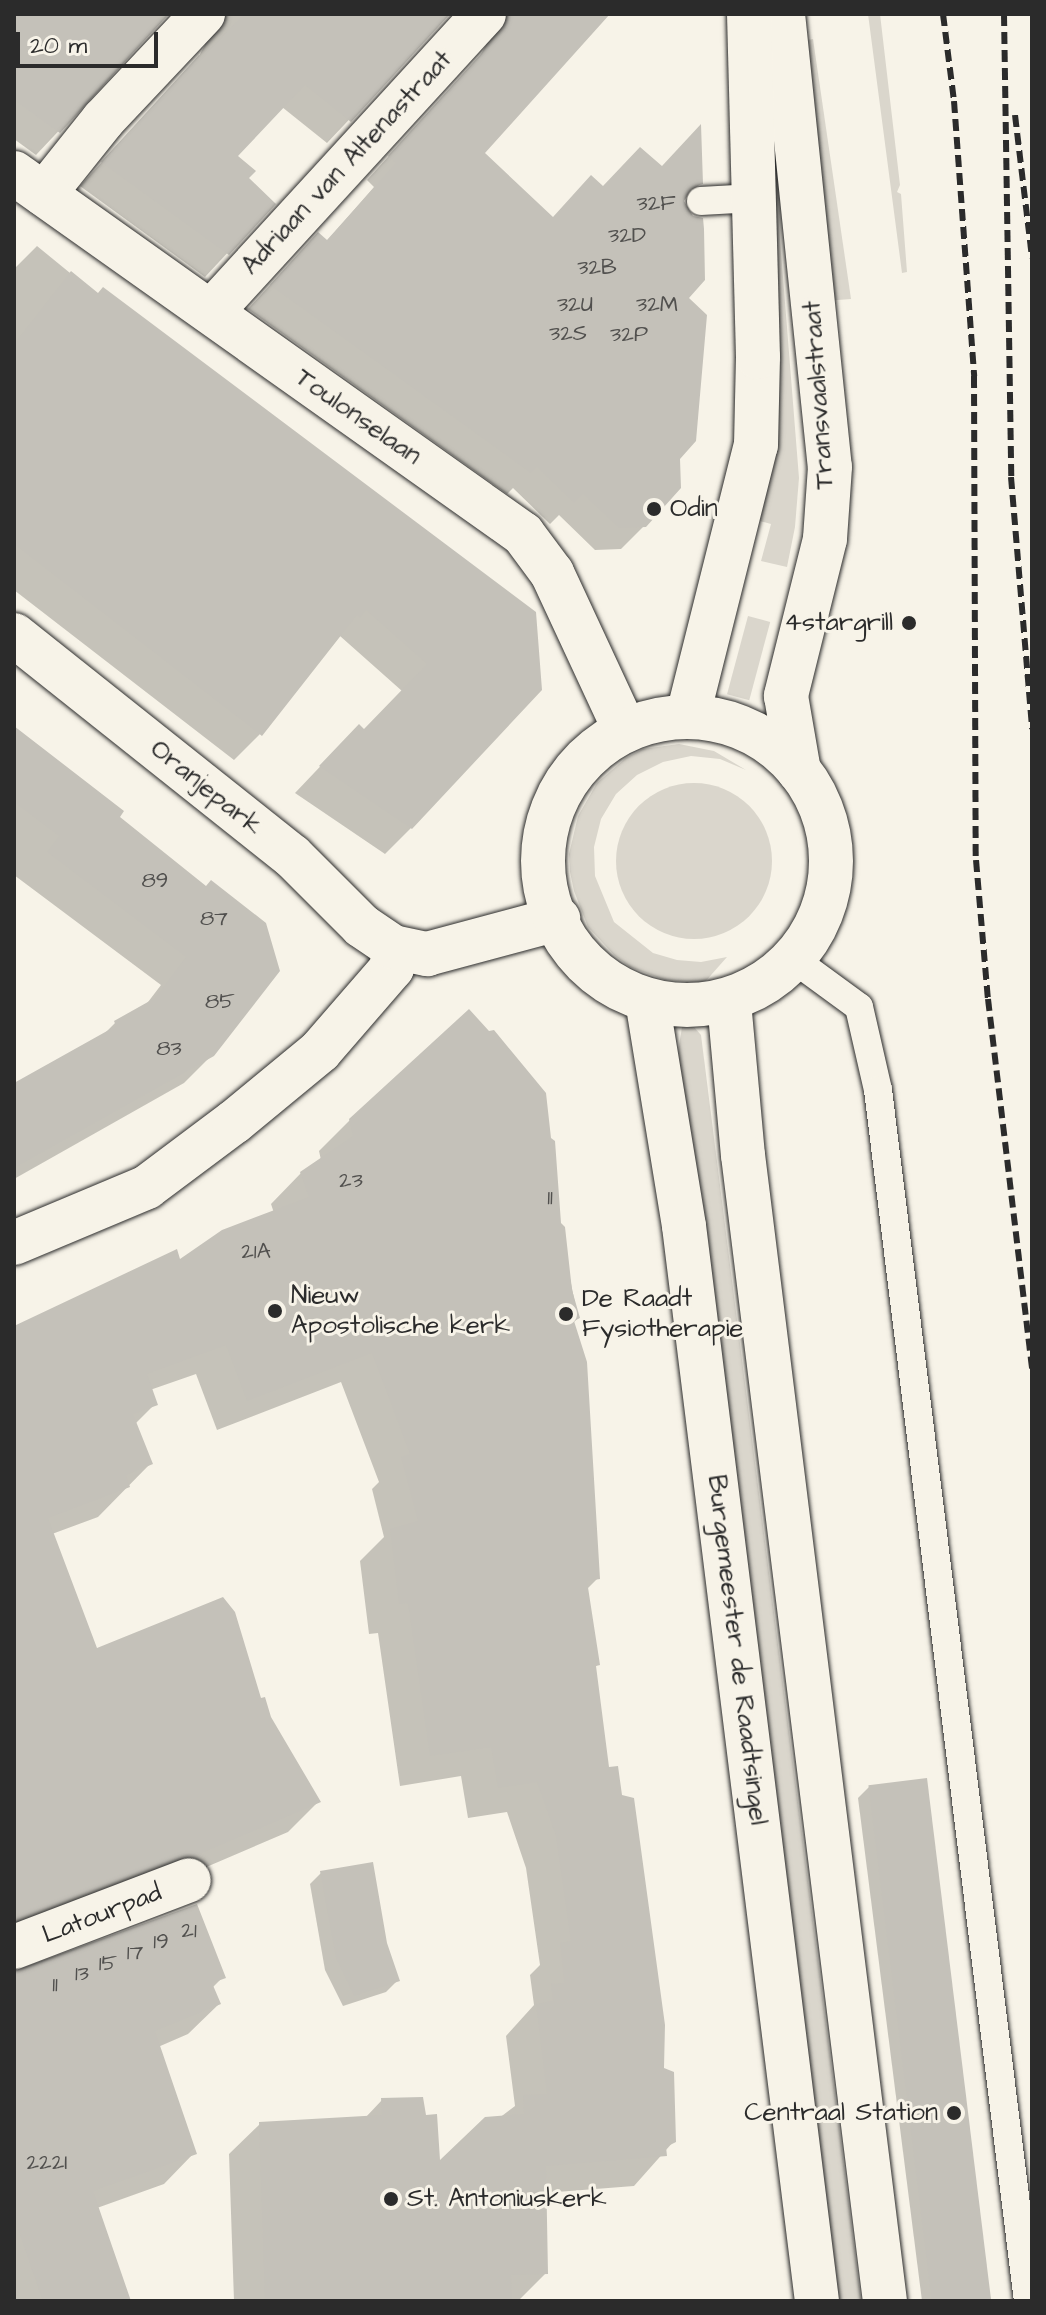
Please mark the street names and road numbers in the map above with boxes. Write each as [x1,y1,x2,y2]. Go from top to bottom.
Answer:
street label: Adriaan van Altenastraat [235,45,459,281]
street label: Transvaalstraat [797,300,841,490]
street label: Toulonselaan [289,362,427,472]
street label: Oranjepark [144,733,268,843]
street label: Burgemeester de Raadtsingel [700,1473,774,1827]
street label: Latourpad [38,1877,166,1951]

